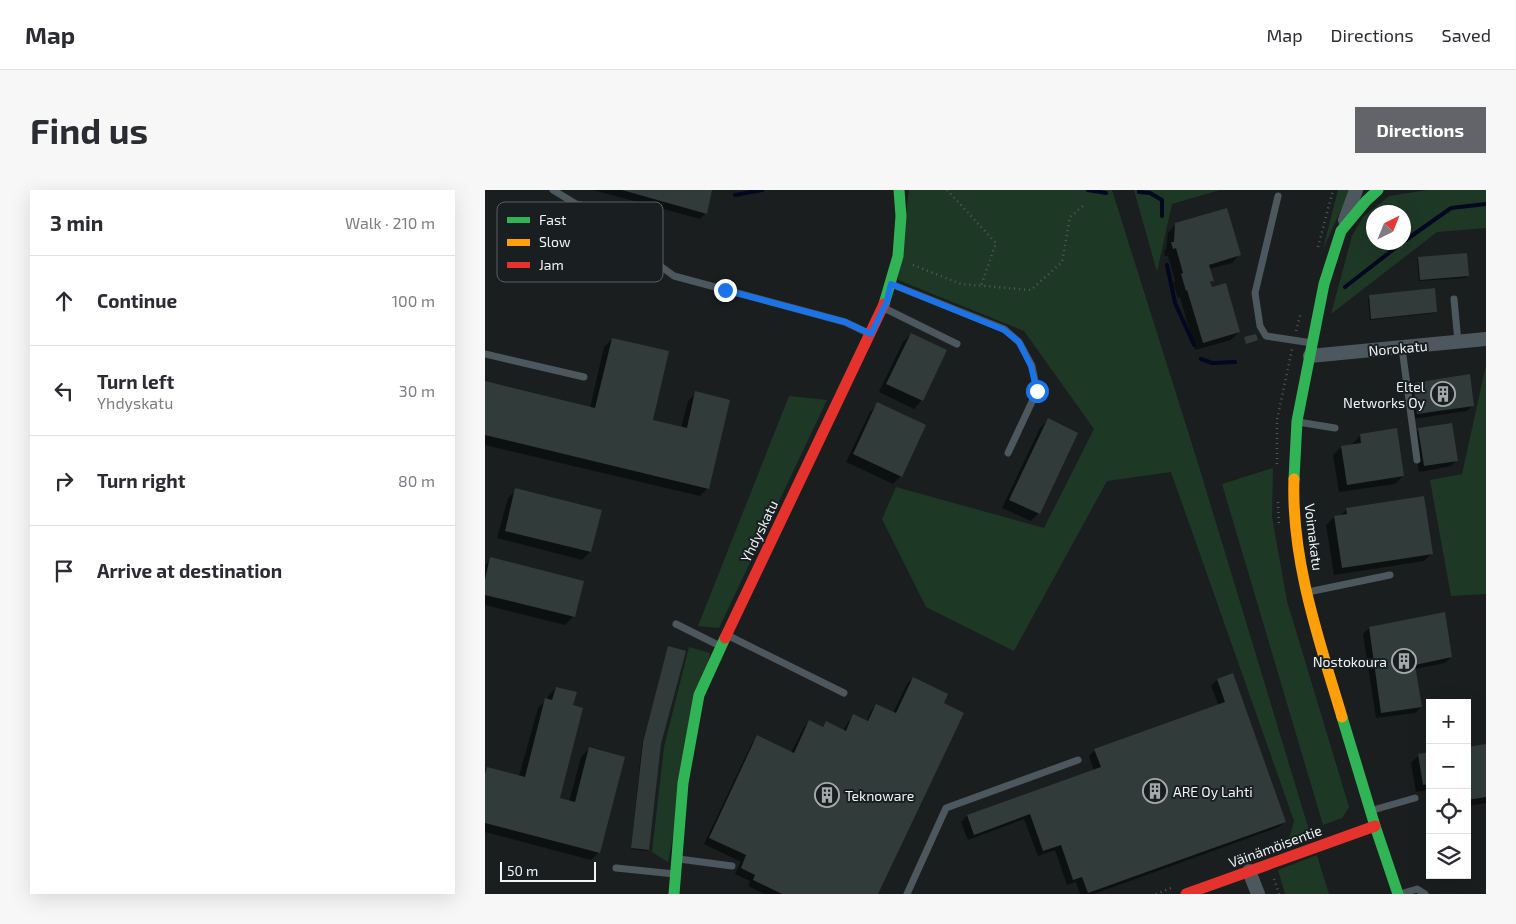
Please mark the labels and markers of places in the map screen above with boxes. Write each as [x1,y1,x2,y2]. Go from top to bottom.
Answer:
place label: Eltel Networks Oy [1343,378,1426,411]
building icon: Eltel Networks Oy [1430,381,1456,407]
building icon: Nostokoura [1391,648,1417,674]
place label: Nostokoura [1313,653,1387,670]
building icon: ARE Oy Lahti [1142,778,1168,804]
building icon: Teknoware [814,782,840,808]
place label: ARE Oy Lahti [1173,783,1253,800]
place label: Teknoware [845,787,914,804]

